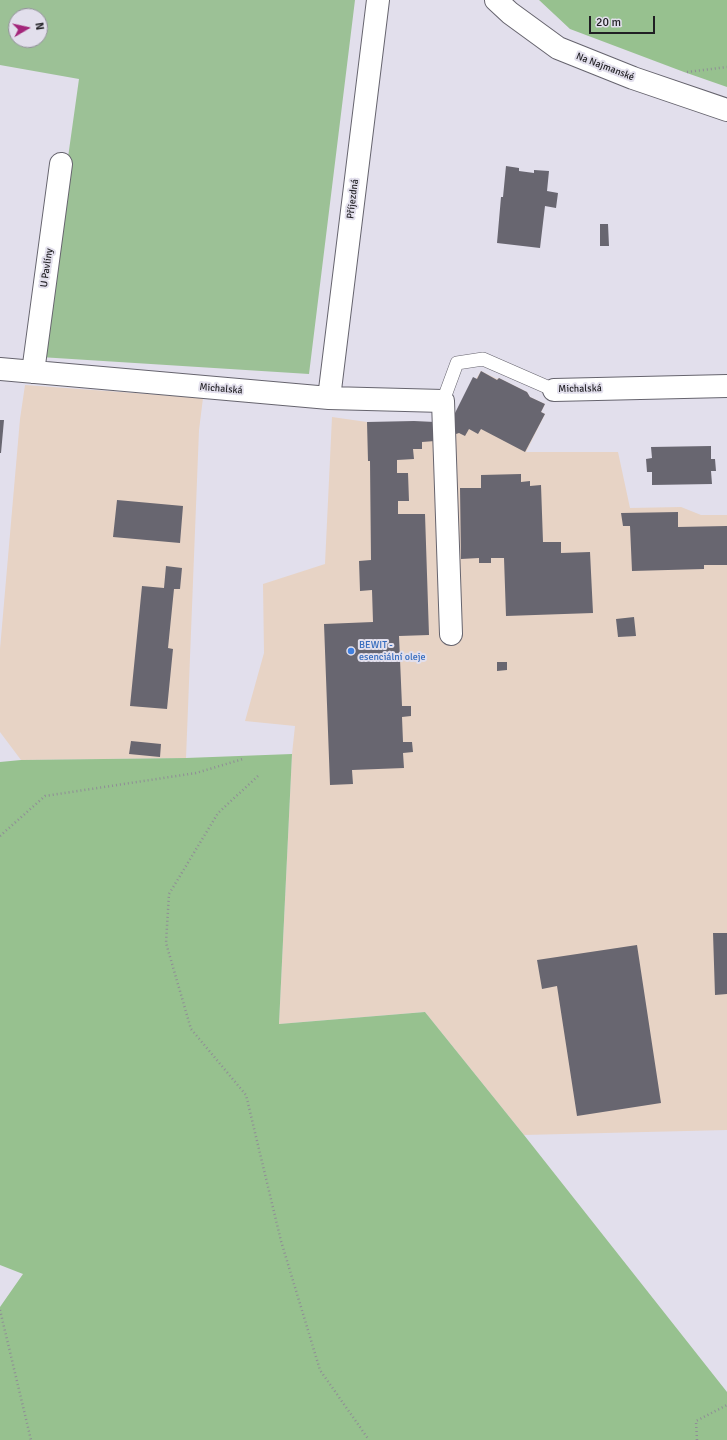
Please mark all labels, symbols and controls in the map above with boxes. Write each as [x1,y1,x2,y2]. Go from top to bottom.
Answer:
north arrow [8,8,48,48]
scale bar [591,8,657,34]
text: 20 m [596,15,621,30]
text: N [32,21,46,31]
street label: Na Najmanské [574,50,636,84]
street label: Příjezdná [345,178,361,220]
street label: U Pavlíny [38,248,56,288]
street label: Michalská [199,381,243,397]
street label: Michalská [558,383,602,395]
place label: BEWIT - esenciální oleje [359,639,426,662]
marker: BEWIT - esenciální oleje [346,646,356,656]

